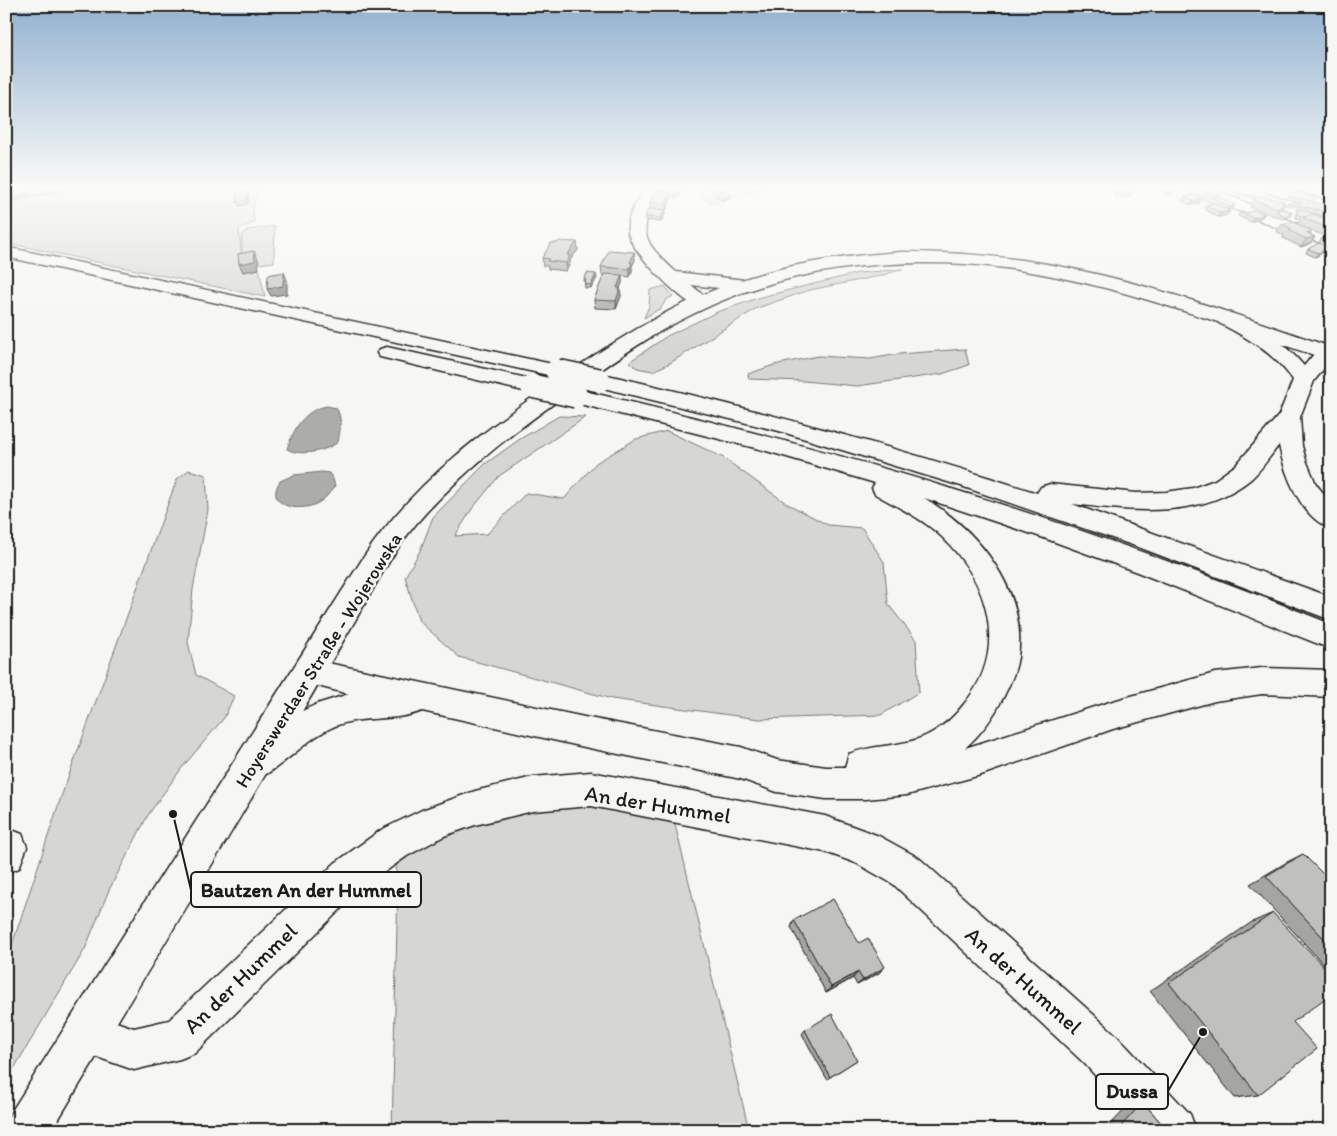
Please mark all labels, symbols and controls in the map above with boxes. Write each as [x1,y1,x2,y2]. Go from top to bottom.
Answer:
street label: Hoyerswerdaer Straße - Wojerowska [230,529,407,792]
street label: An der Hummel [583,780,733,829]
callout: Bautzen An der Hummel [191,872,421,907]
text: Bautzen An der Hummel [201,878,412,902]
street label: An der Hummel [178,917,303,1039]
street label: An der Hummel [960,921,1088,1040]
callout: Dussa [1096,1074,1168,1109]
text: Dussa [1106,1079,1158,1103]

